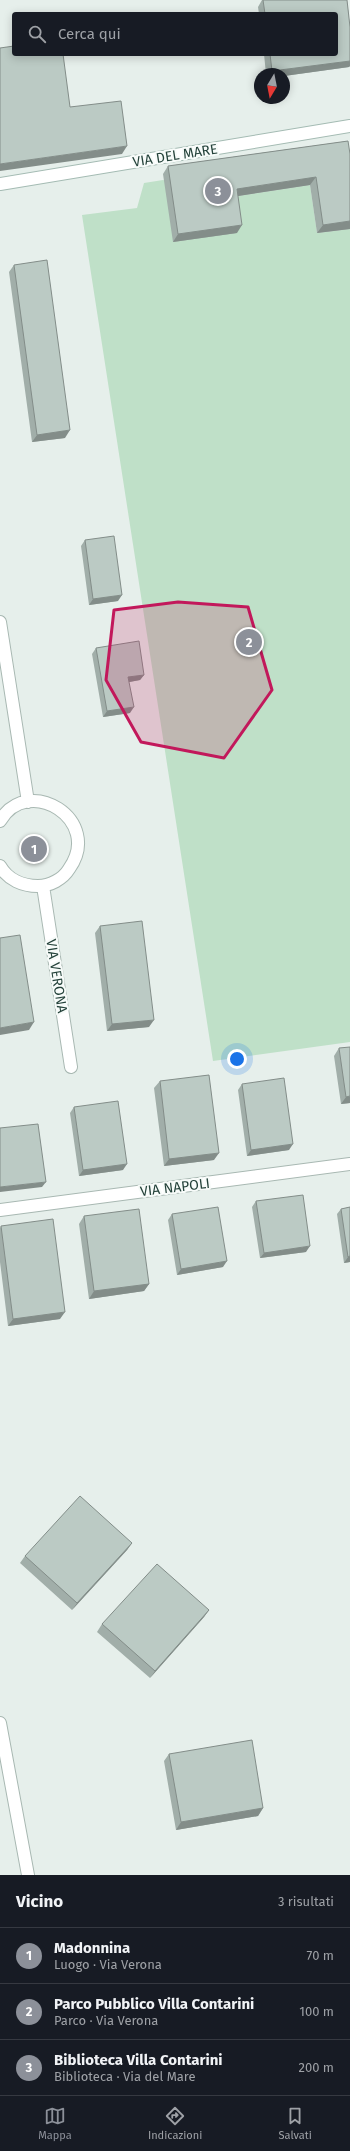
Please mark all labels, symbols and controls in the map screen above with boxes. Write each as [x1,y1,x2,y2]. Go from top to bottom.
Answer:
search box [12,12,338,56]
icon: search [26,23,48,45]
text: Cerca qui [58,25,121,43]
north arrow [254,68,290,104]
street label: VIA DEL MARE [131,140,219,171]
pin: 3 [205,176,231,206]
pin: 2 [236,627,262,657]
pin: 1 [21,834,47,864]
street label: VIA VERONA [42,938,71,1014]
your location [227,1049,247,1069]
street label: VIA NAPOLI [139,1175,211,1200]
text: Vicino [16,1891,63,1912]
text: 3 risultati [278,1894,334,1909]
text: Madonnina [54,1939,130,1957]
text: 1 [26,1948,32,1963]
text: 70 m [307,1948,334,1963]
text: Luogo · Via Verona [54,1957,162,1972]
text: Parco Pubblico Villa Contarini [54,1995,254,2013]
text: 2 [26,2004,32,2019]
text: 100 m [299,2004,334,2019]
text: Parco · Via Verona [54,2013,158,2028]
text: Biblioteca Villa Contarini [54,2051,223,2069]
text: 3 [26,2060,32,2075]
text: 200 m [298,2060,334,2075]
text: Biblioteca · Via del Mare [54,2069,196,2084]
tab: Mappa [38,2105,72,2142]
tab: Indicazioni [148,2105,202,2142]
tab: Salvati [279,2105,312,2142]

